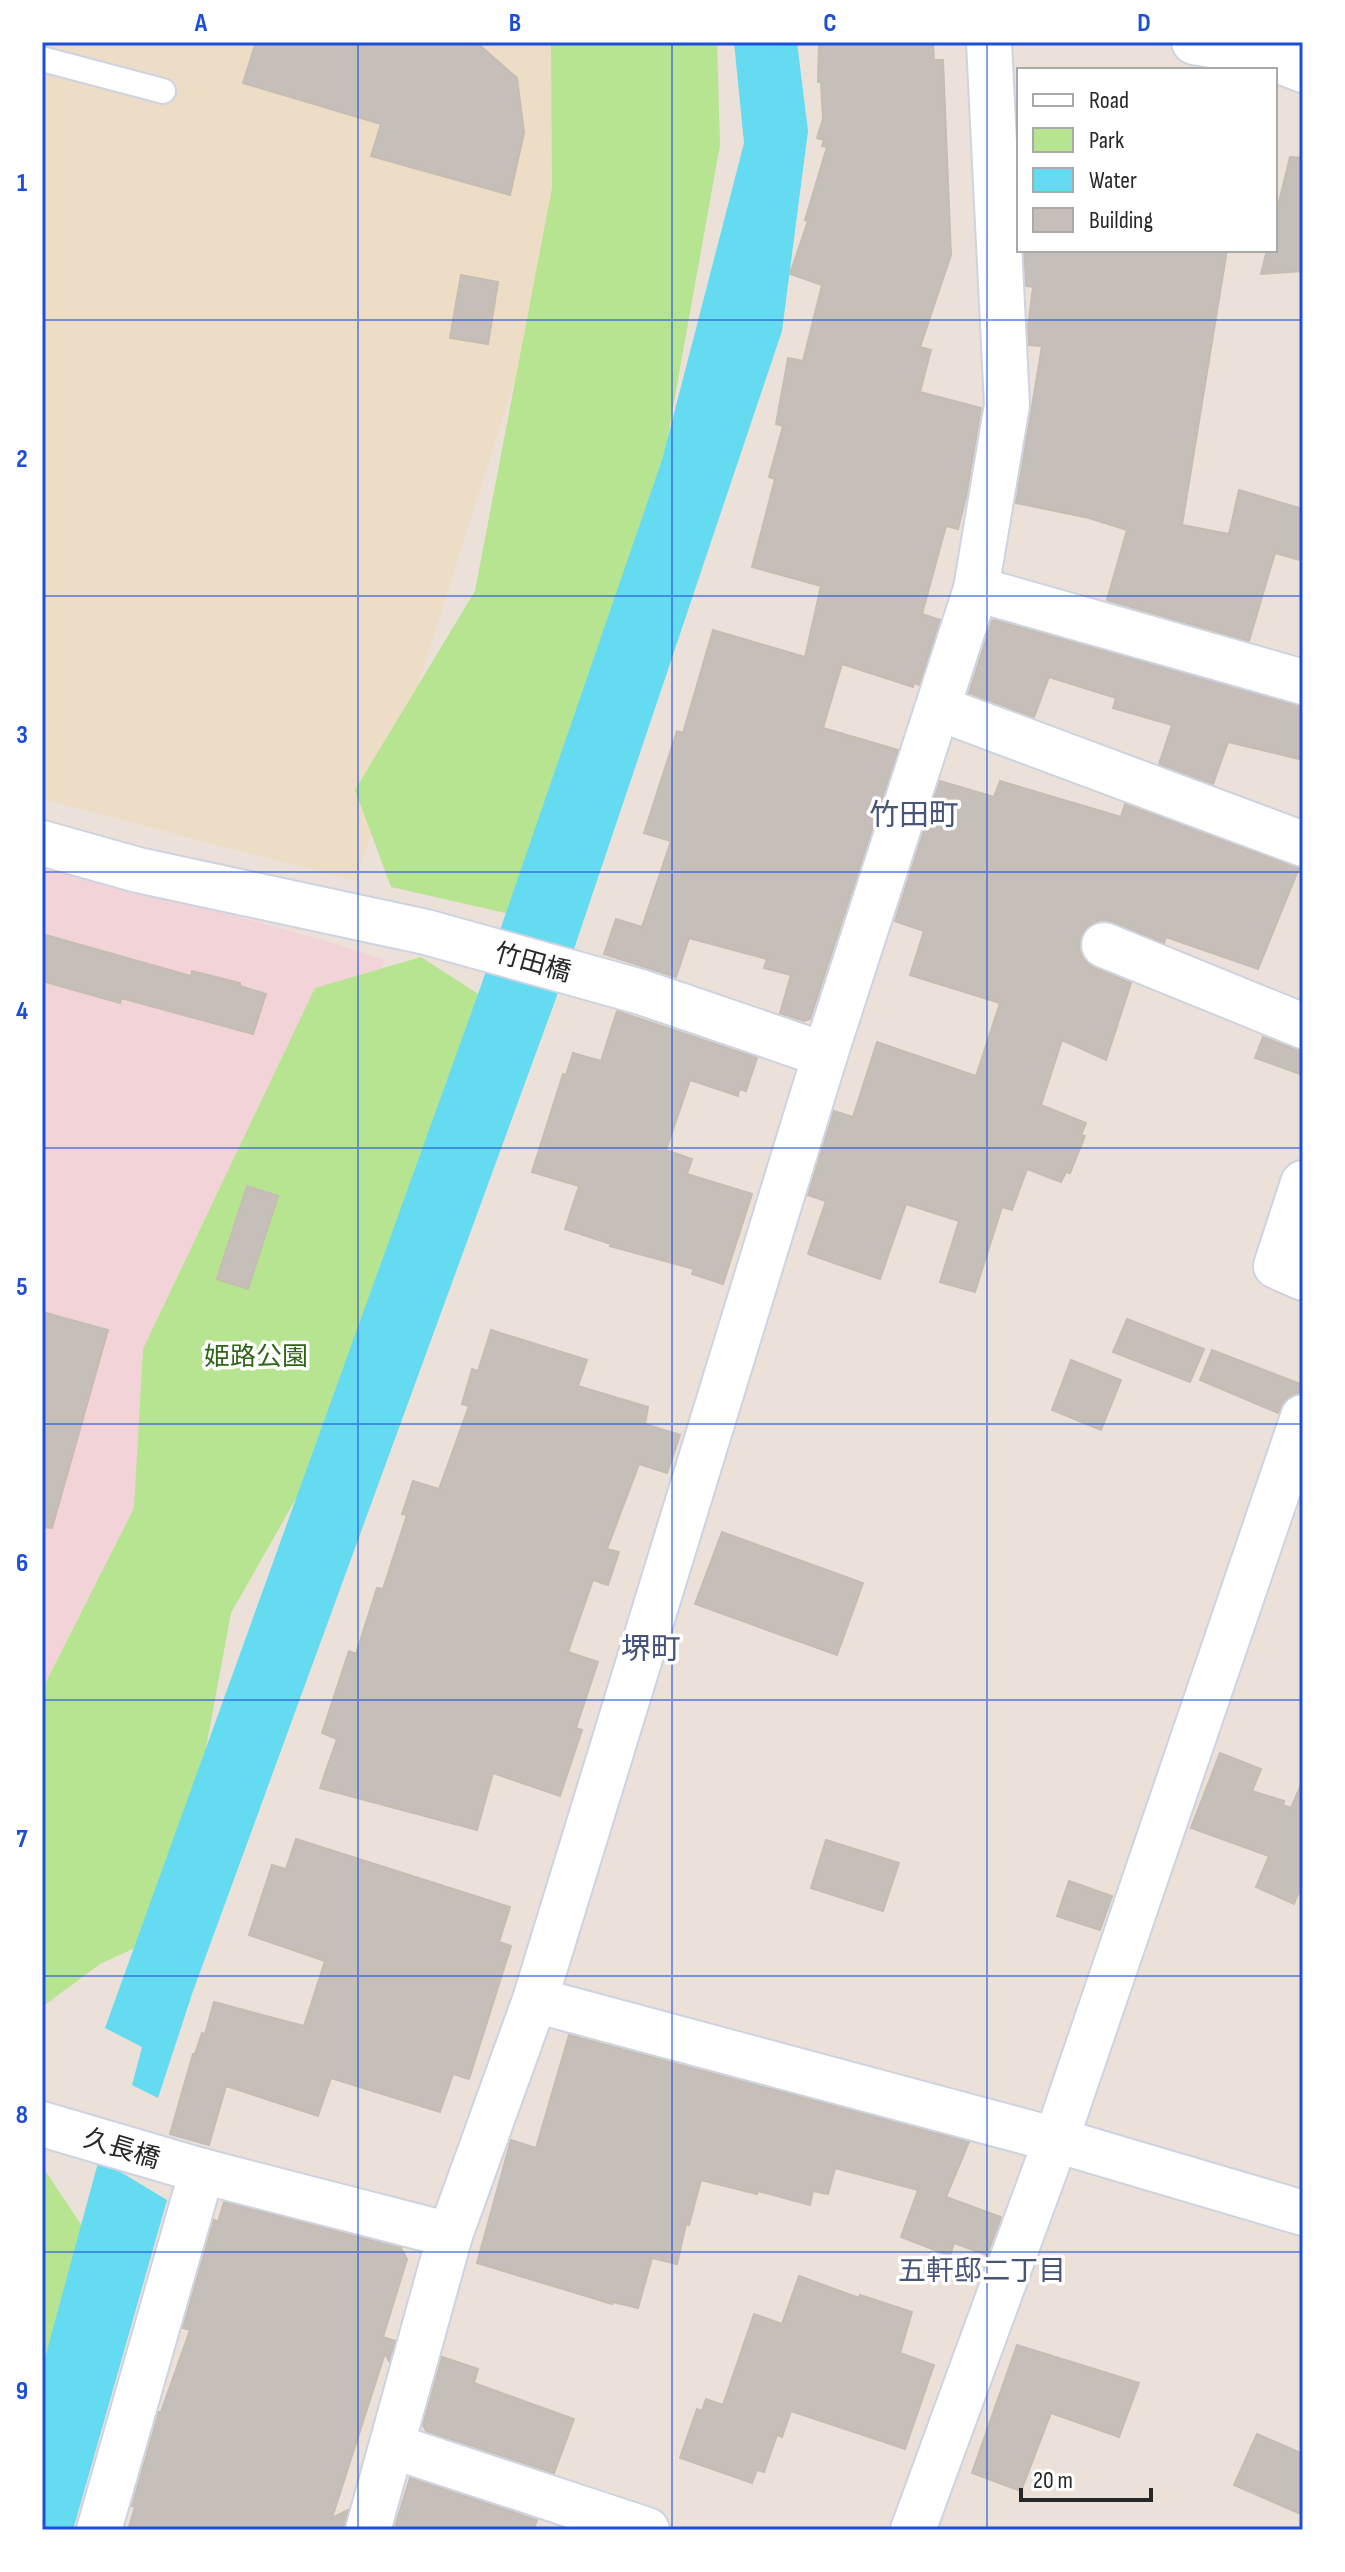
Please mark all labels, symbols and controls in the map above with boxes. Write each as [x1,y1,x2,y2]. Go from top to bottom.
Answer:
text: A [194,8,208,39]
text: B [509,8,521,39]
text: C [823,8,837,39]
text: D [1137,8,1151,39]
legend [1017,68,1277,252]
text: Road [1089,86,1129,115]
text: Park [1089,126,1124,155]
text: Water [1089,166,1137,195]
text: 1 [17,168,27,199]
text: Building [1089,206,1153,235]
text: 2 [16,444,28,475]
text: 3 [16,720,28,751]
district label: 竹田町 [869,798,959,834]
street label: 竹田橋 [491,938,574,989]
text: 4 [16,996,28,1027]
text: 5 [16,1272,28,1303]
park label: 姫路公園 [204,1342,308,1373]
text: 6 [16,1548,28,1579]
district label: 堺町 [621,1632,681,1668]
text: 7 [16,1824,28,1855]
text: 8 [16,2100,28,2131]
street label: 久長橋 [80,2123,163,2176]
district label: 五軒邸二丁目 [898,2255,1066,2288]
text: 9 [16,2376,28,2407]
scale bar [1021,2452,1151,2502]
text: 20 m [1033,2466,1073,2495]

